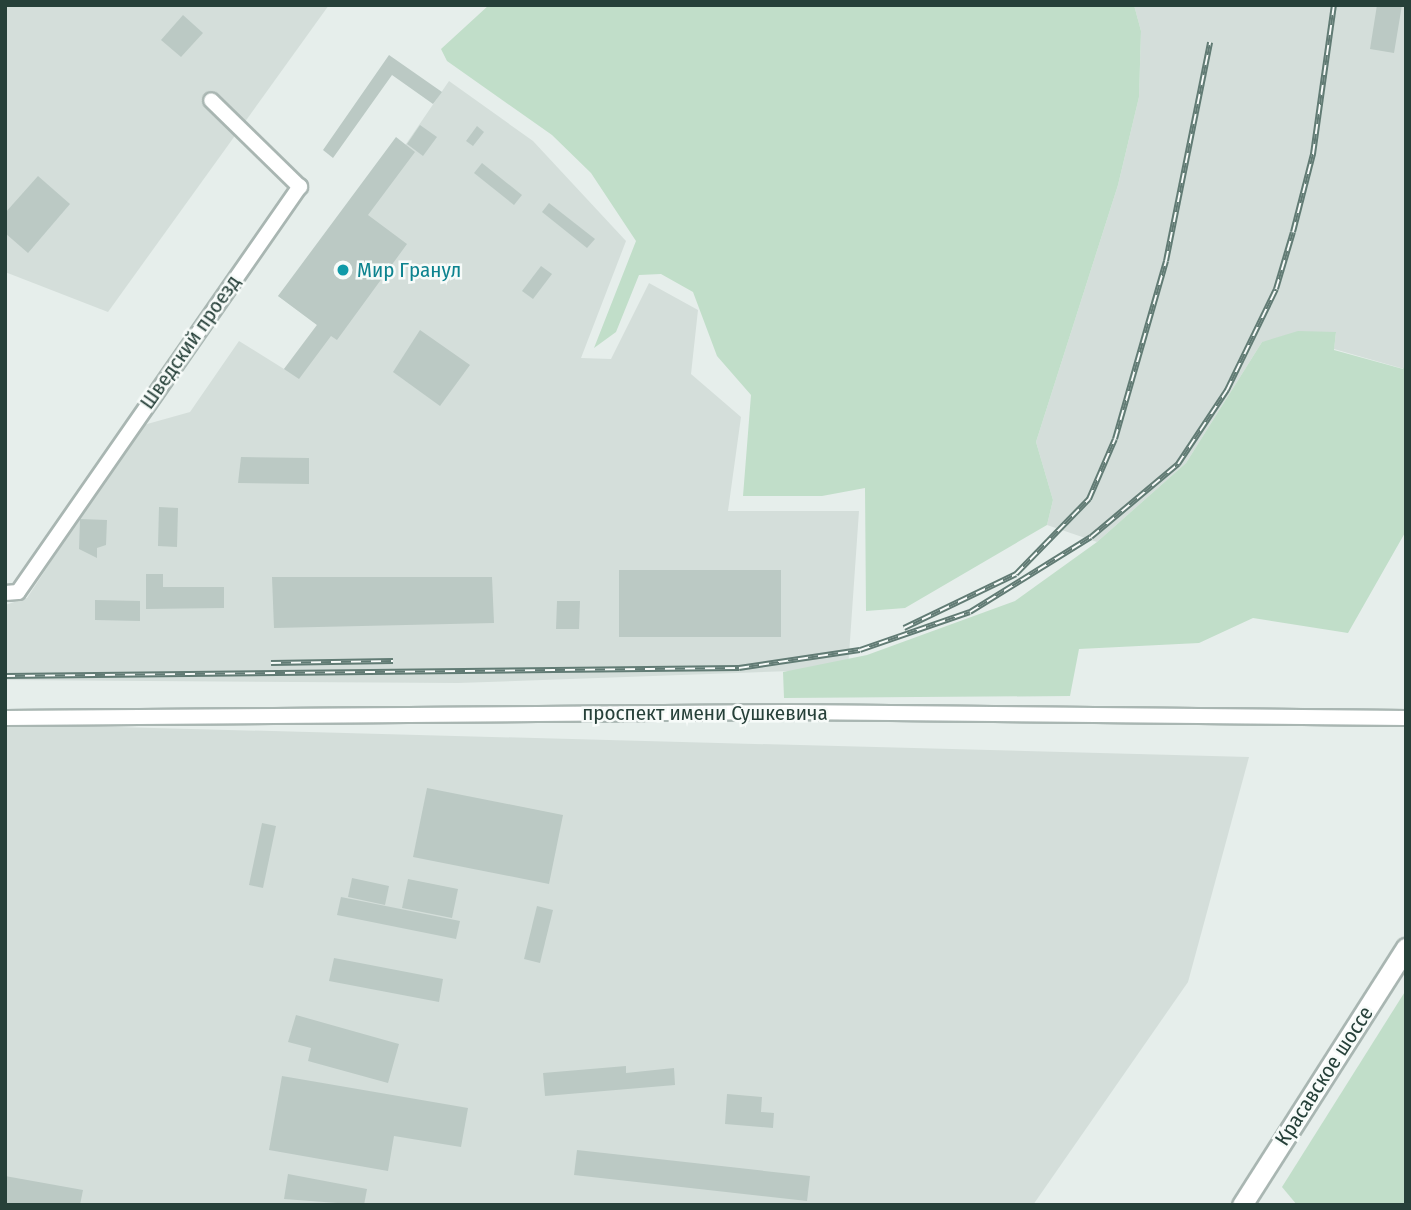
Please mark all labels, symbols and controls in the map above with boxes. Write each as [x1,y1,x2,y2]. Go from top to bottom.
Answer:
place label: Мир Гранул [357,257,461,283]
marker: Мир Гранул [335,262,351,278]
street label: Шведский проезд [134,270,246,414]
street label: проспект имени Сушкевича [582,700,828,726]
street label: Красавское шоссе [1270,1002,1378,1150]

